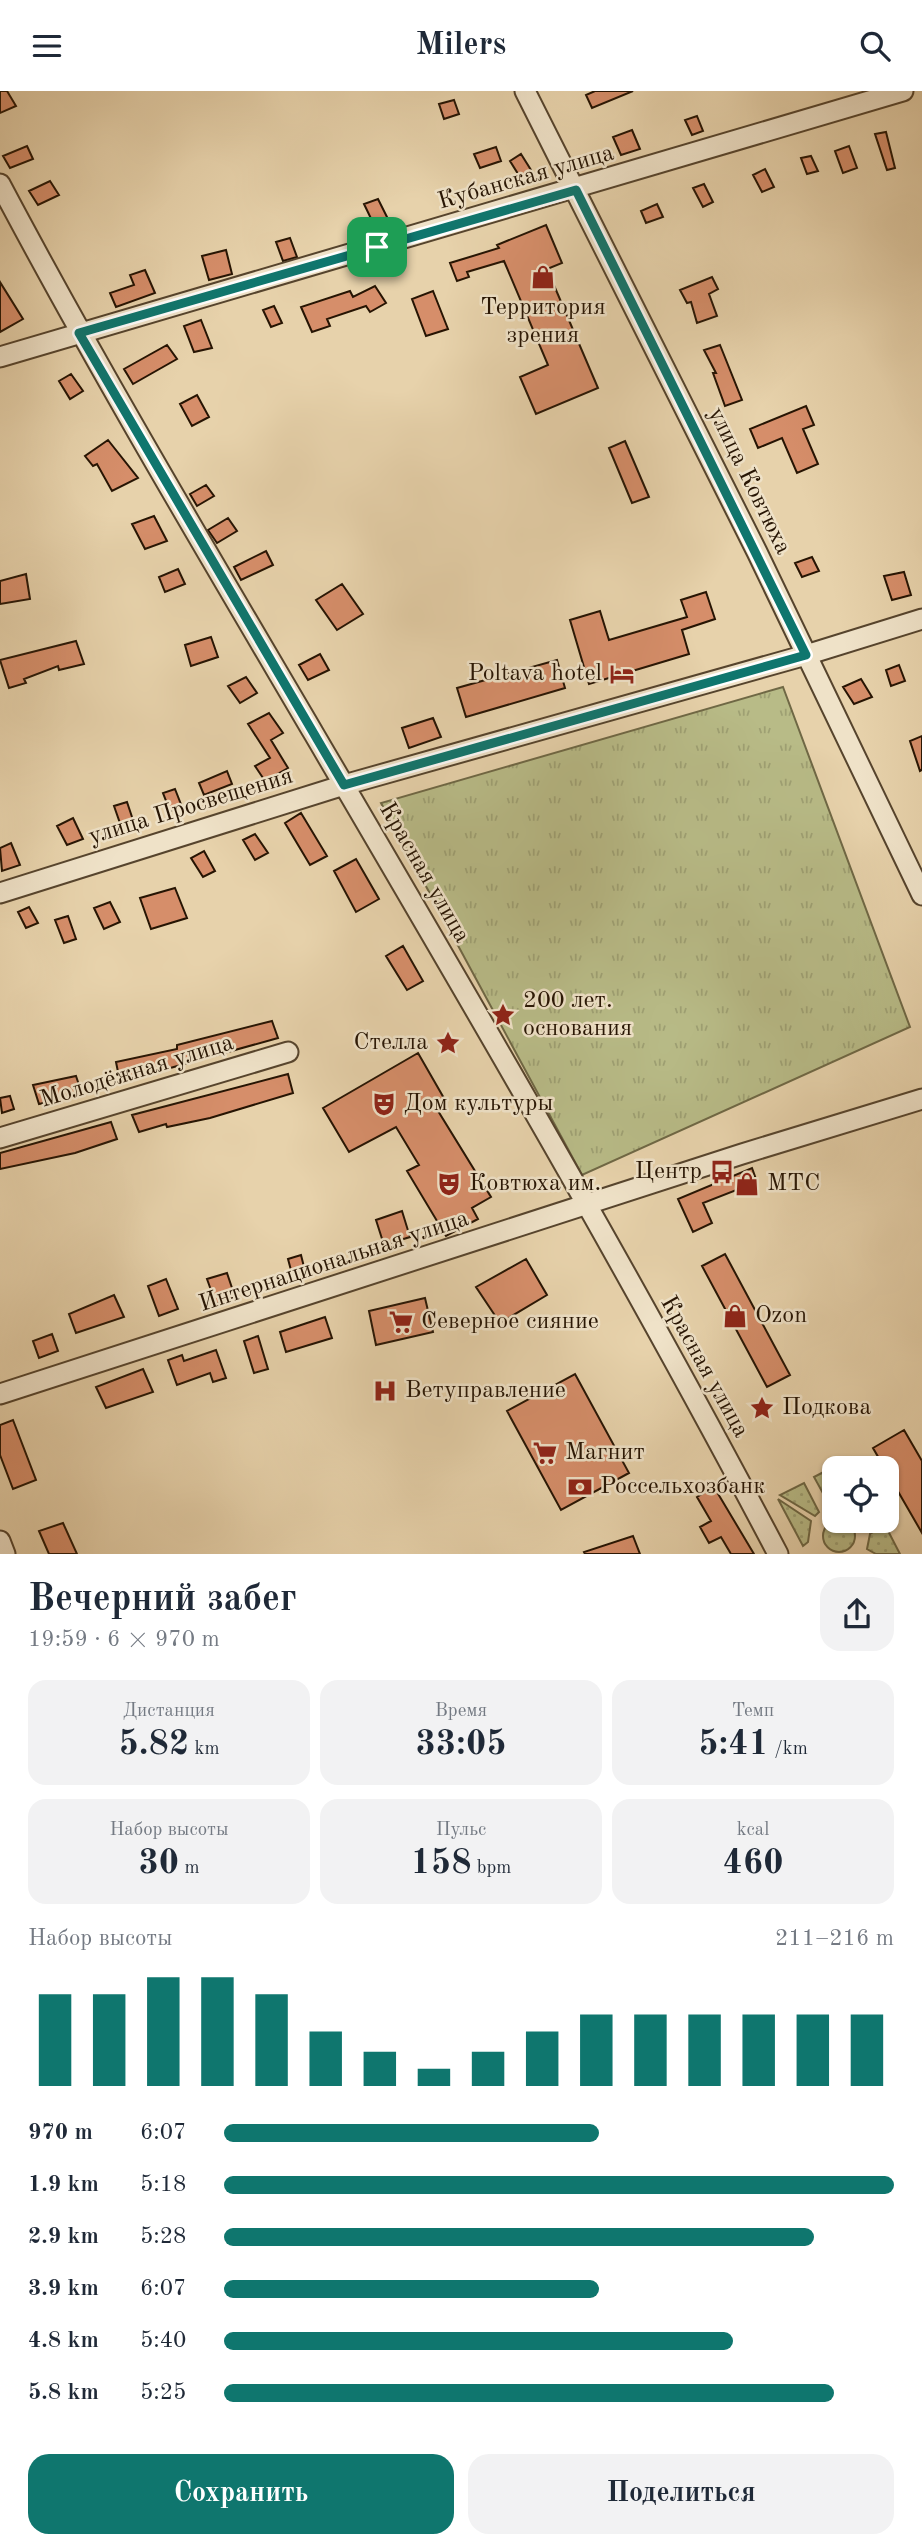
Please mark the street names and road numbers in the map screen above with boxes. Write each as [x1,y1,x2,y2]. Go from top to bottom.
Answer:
street label: Кубанская улица [435,141,617,215]
street label: улица Ковтюха [703,404,795,558]
street label: улица Просвещения [86,765,296,849]
street label: Красная улица [374,799,474,947]
street label: Молодёжная улица [37,1031,237,1113]
street label: Интернациональная улица [196,1207,472,1317]
street label: Красная улица [655,1292,753,1442]

